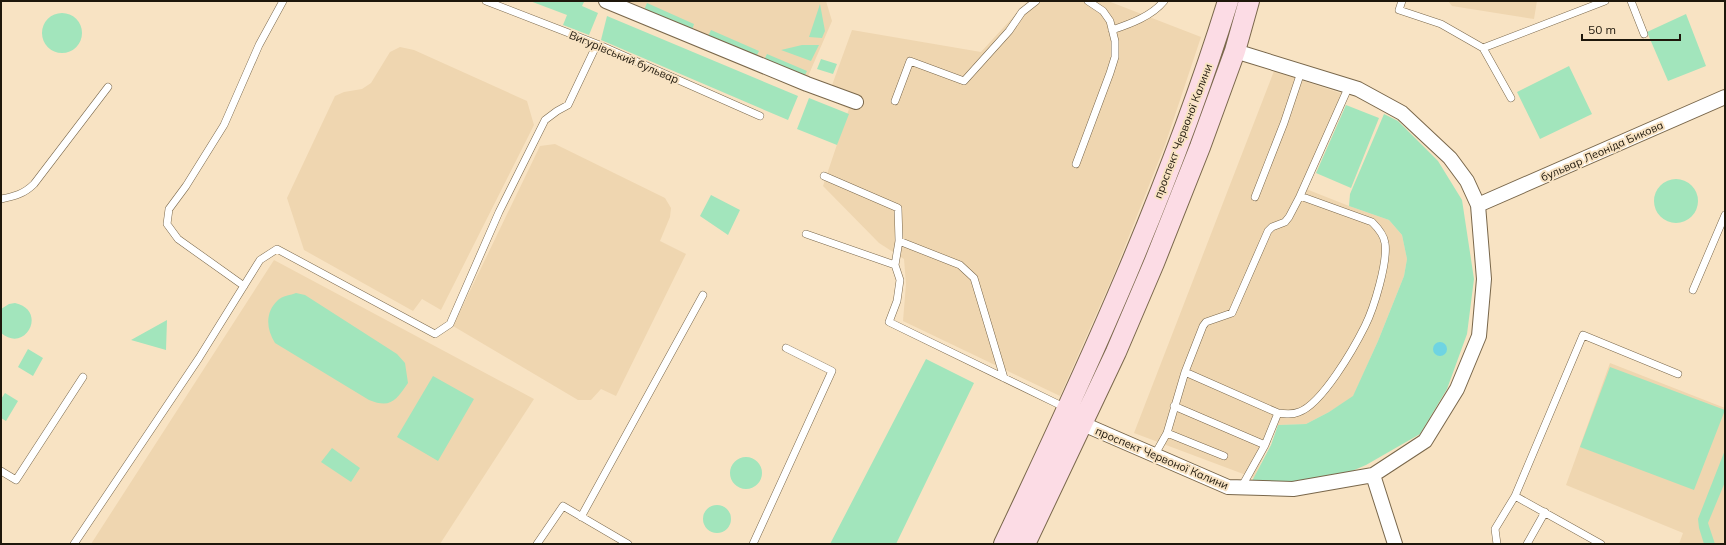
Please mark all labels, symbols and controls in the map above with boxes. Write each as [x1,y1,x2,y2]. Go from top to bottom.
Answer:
scale bar [1582,16,1680,42]
text: 50 m [1588,22,1616,37]
street label: Вигурівський бульвар [567,28,681,87]
street label: проспект Червоної Калини [1151,62,1215,200]
street label: бульвар Леоніда Бикова [1539,118,1665,184]
street label: проспект Червоної Калини [1093,424,1231,492]

